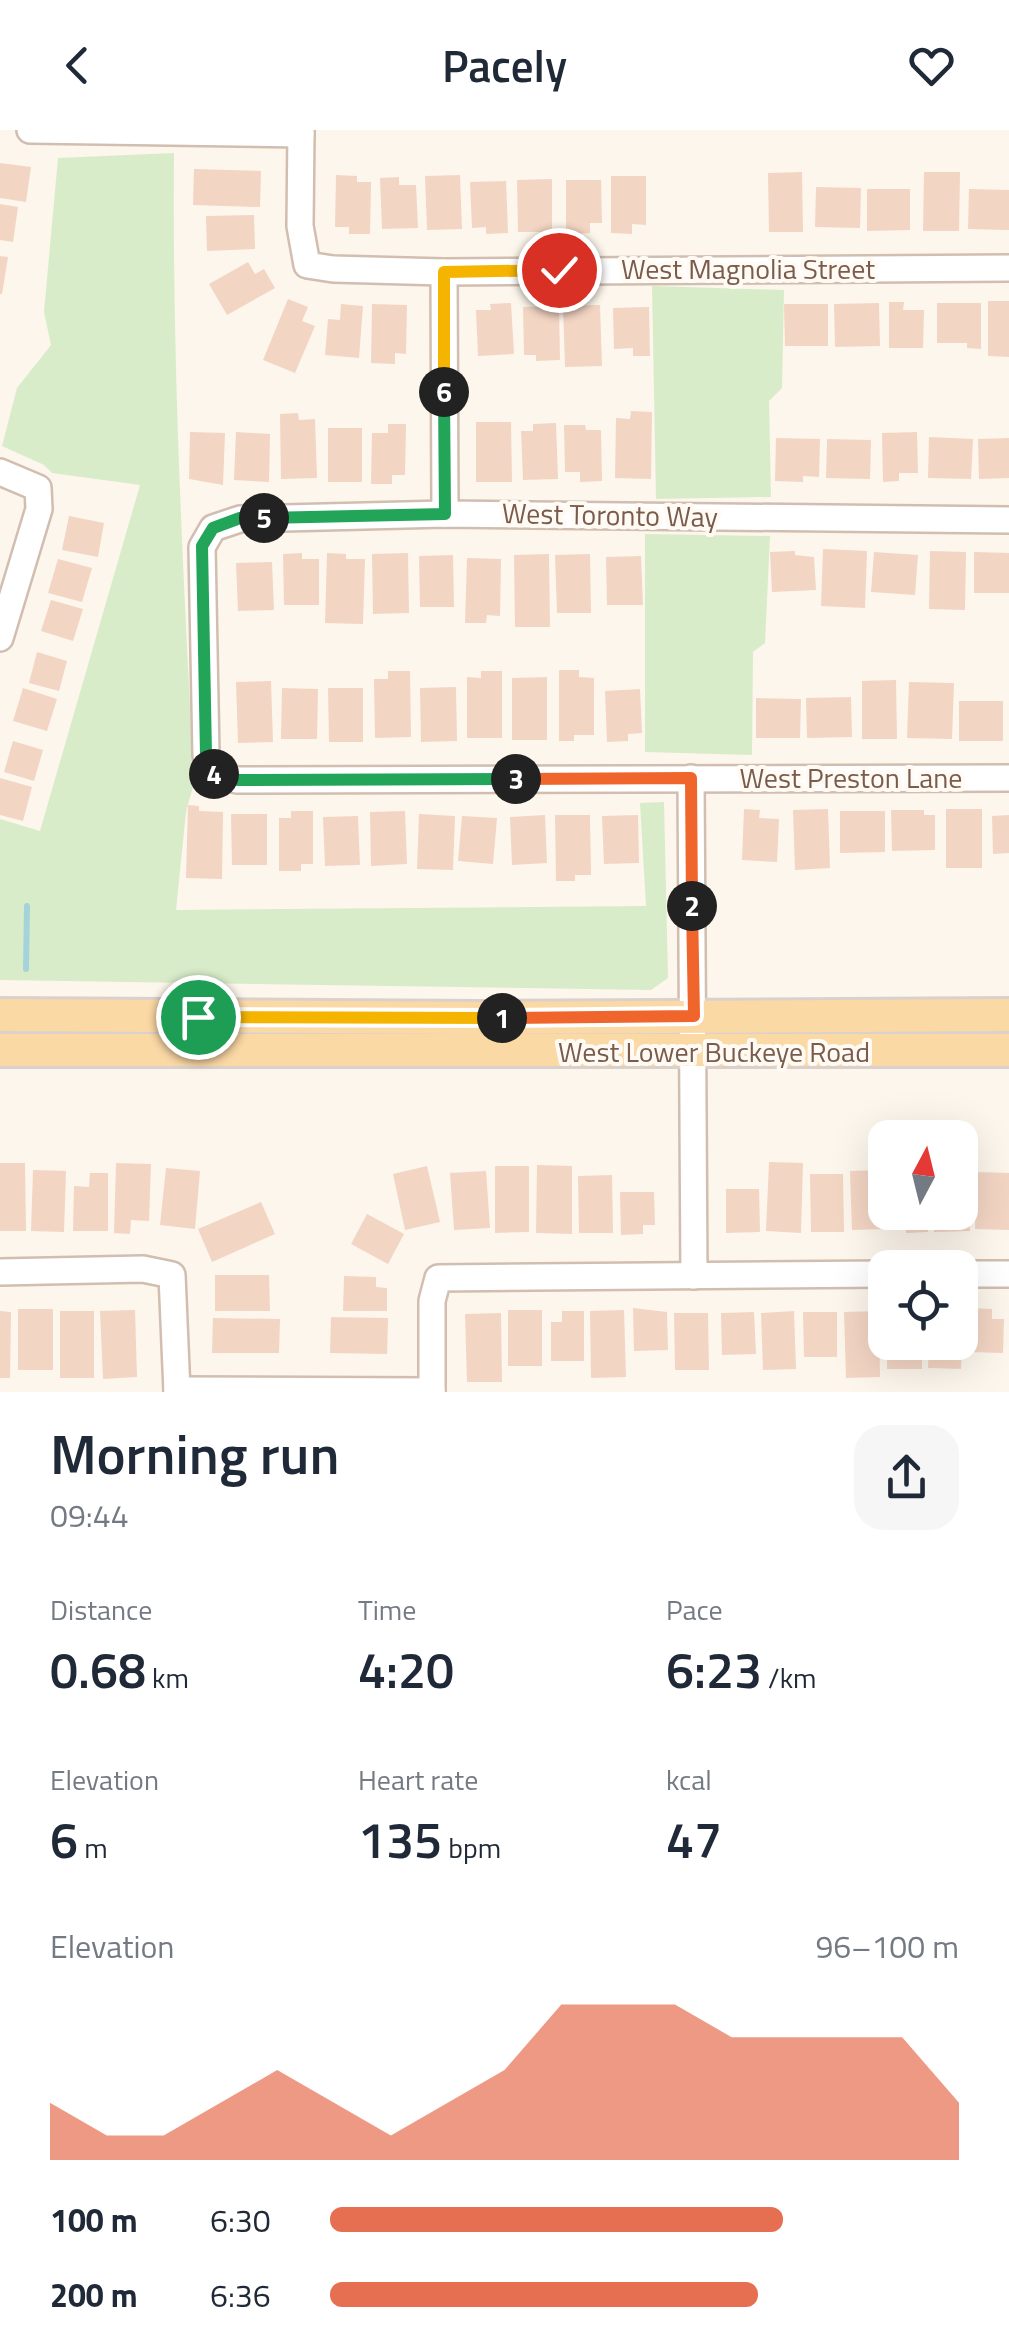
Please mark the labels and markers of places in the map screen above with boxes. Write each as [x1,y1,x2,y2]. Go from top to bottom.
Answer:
pin [517,228,602,313]
pin: 6 [419,367,469,417]
pin: 5 [239,493,289,543]
pin: 4 [189,749,239,799]
pin: 3 [491,754,541,804]
pin: 2 [667,881,717,931]
pin [156,975,241,1060]
pin: 1 [477,993,527,1043]

